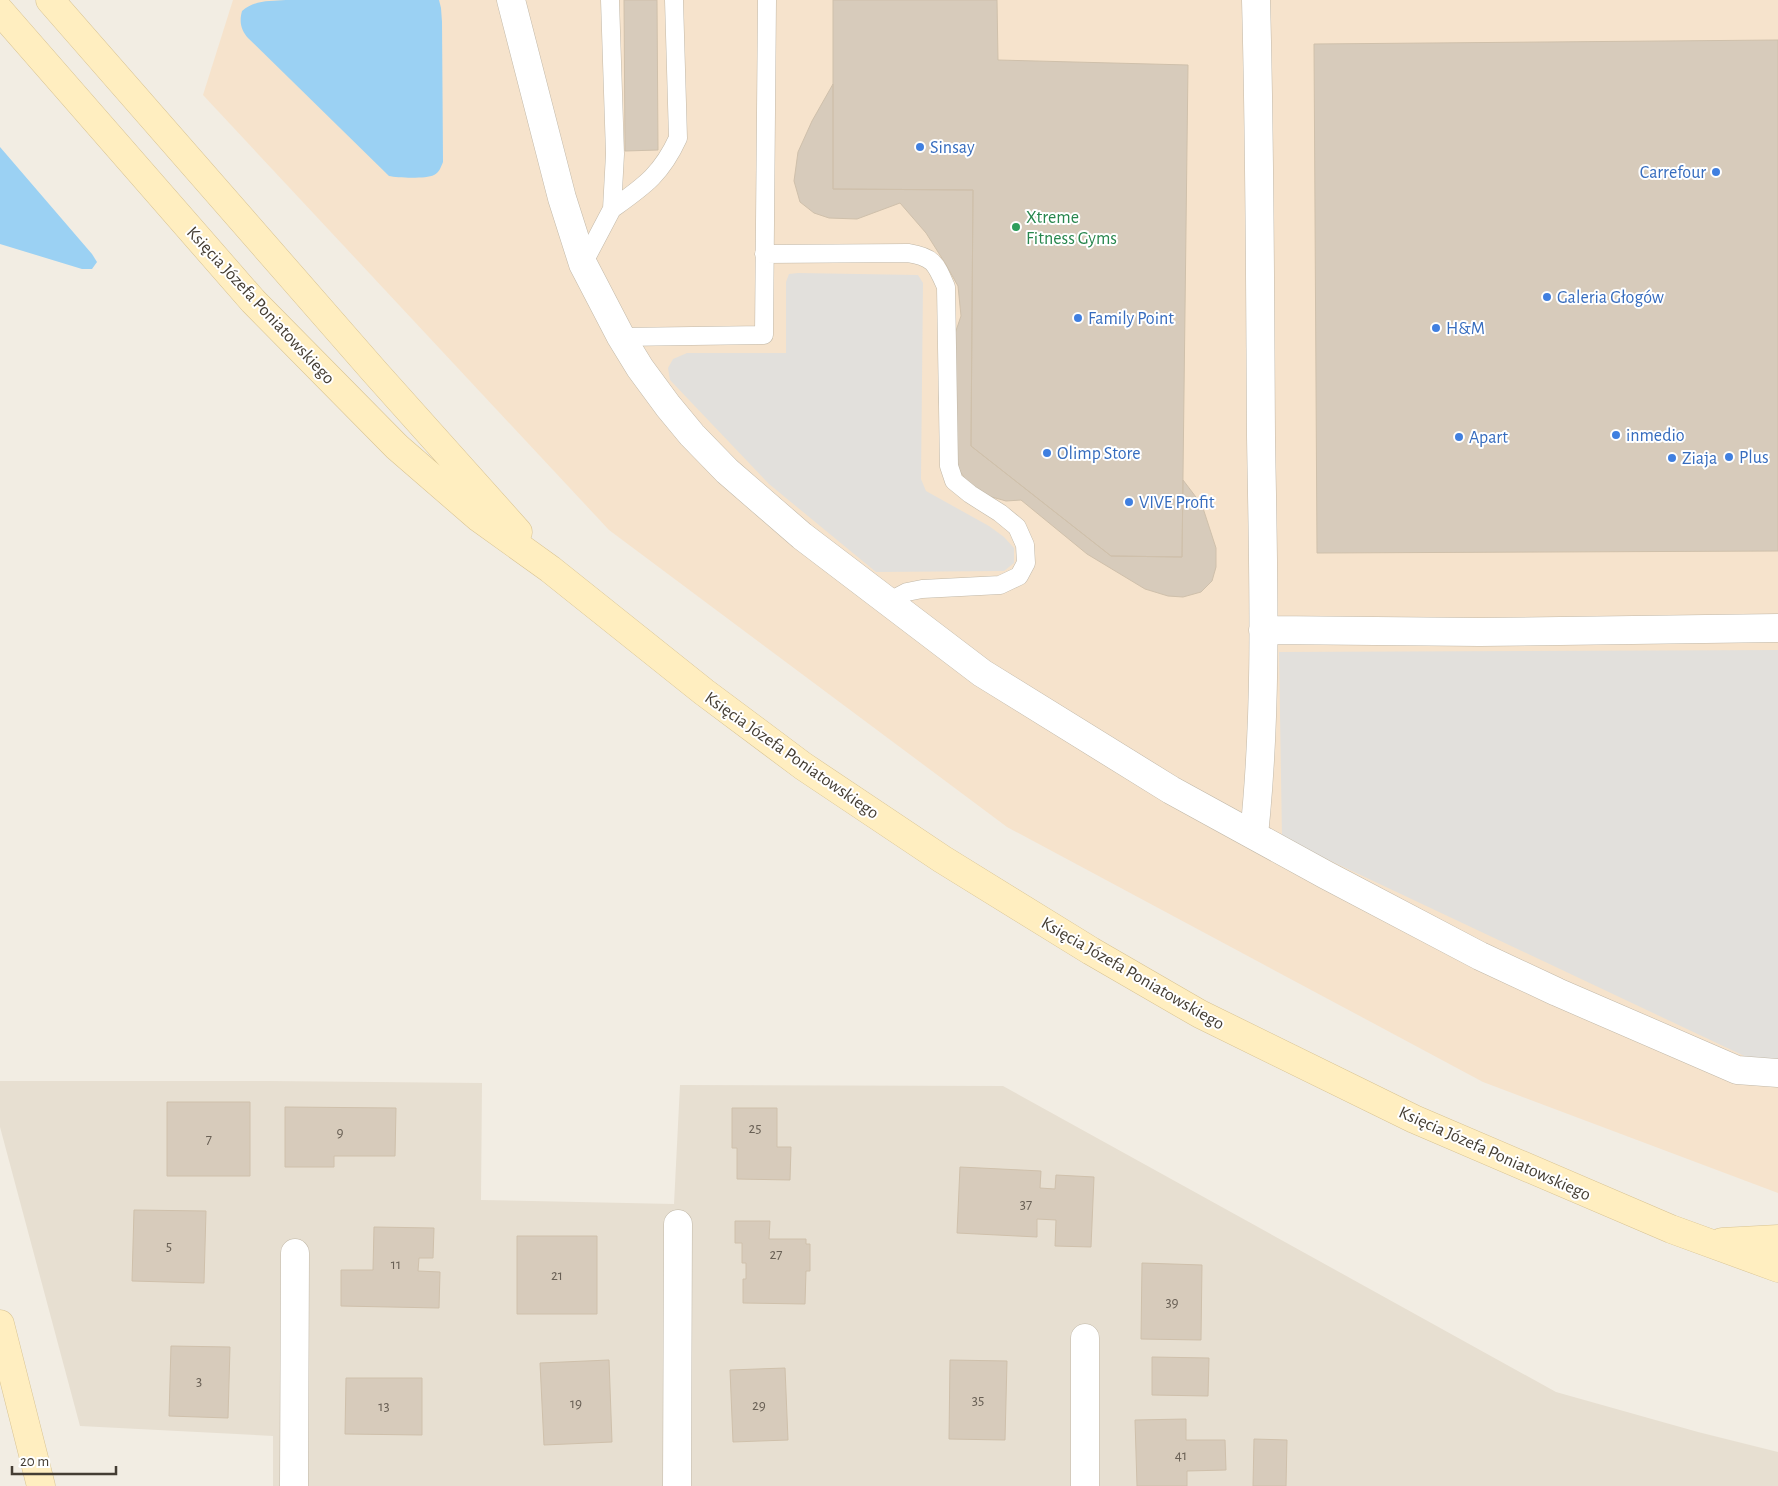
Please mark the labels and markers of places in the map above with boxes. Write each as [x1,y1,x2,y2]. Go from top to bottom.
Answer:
place label: Sinsay [930,139,975,157]
marker: Sinsay [914,141,926,153]
place label: Carrefour [1640,164,1706,182]
marker: Carrefour [1710,166,1722,178]
place label: Xtreme Fitness Gyms [1026,209,1117,248]
marker: Xtreme Fitness Gyms [1010,221,1022,233]
place label: Galeria Głogów [1557,289,1664,307]
marker: Galeria Głogów [1541,291,1553,303]
place label: Family Point [1088,310,1174,328]
marker: Family Point [1072,312,1084,324]
place label: H&M [1446,320,1485,338]
marker: H&M [1430,322,1442,334]
place label: inmedio [1626,427,1685,445]
place label: Apart [1469,429,1508,447]
marker: inmedio [1610,429,1622,441]
marker: Apart [1453,431,1465,443]
place label: Olimp Store [1057,445,1141,463]
marker: Olimp Store [1041,447,1053,459]
place label: Plus [1739,449,1769,467]
place label: Ziaja [1682,450,1717,468]
marker: Plus [1723,451,1735,463]
marker: Ziaja [1666,452,1678,464]
place label: VIVE Profit [1139,494,1215,512]
marker: VIVE Profit [1123,496,1135,508]

